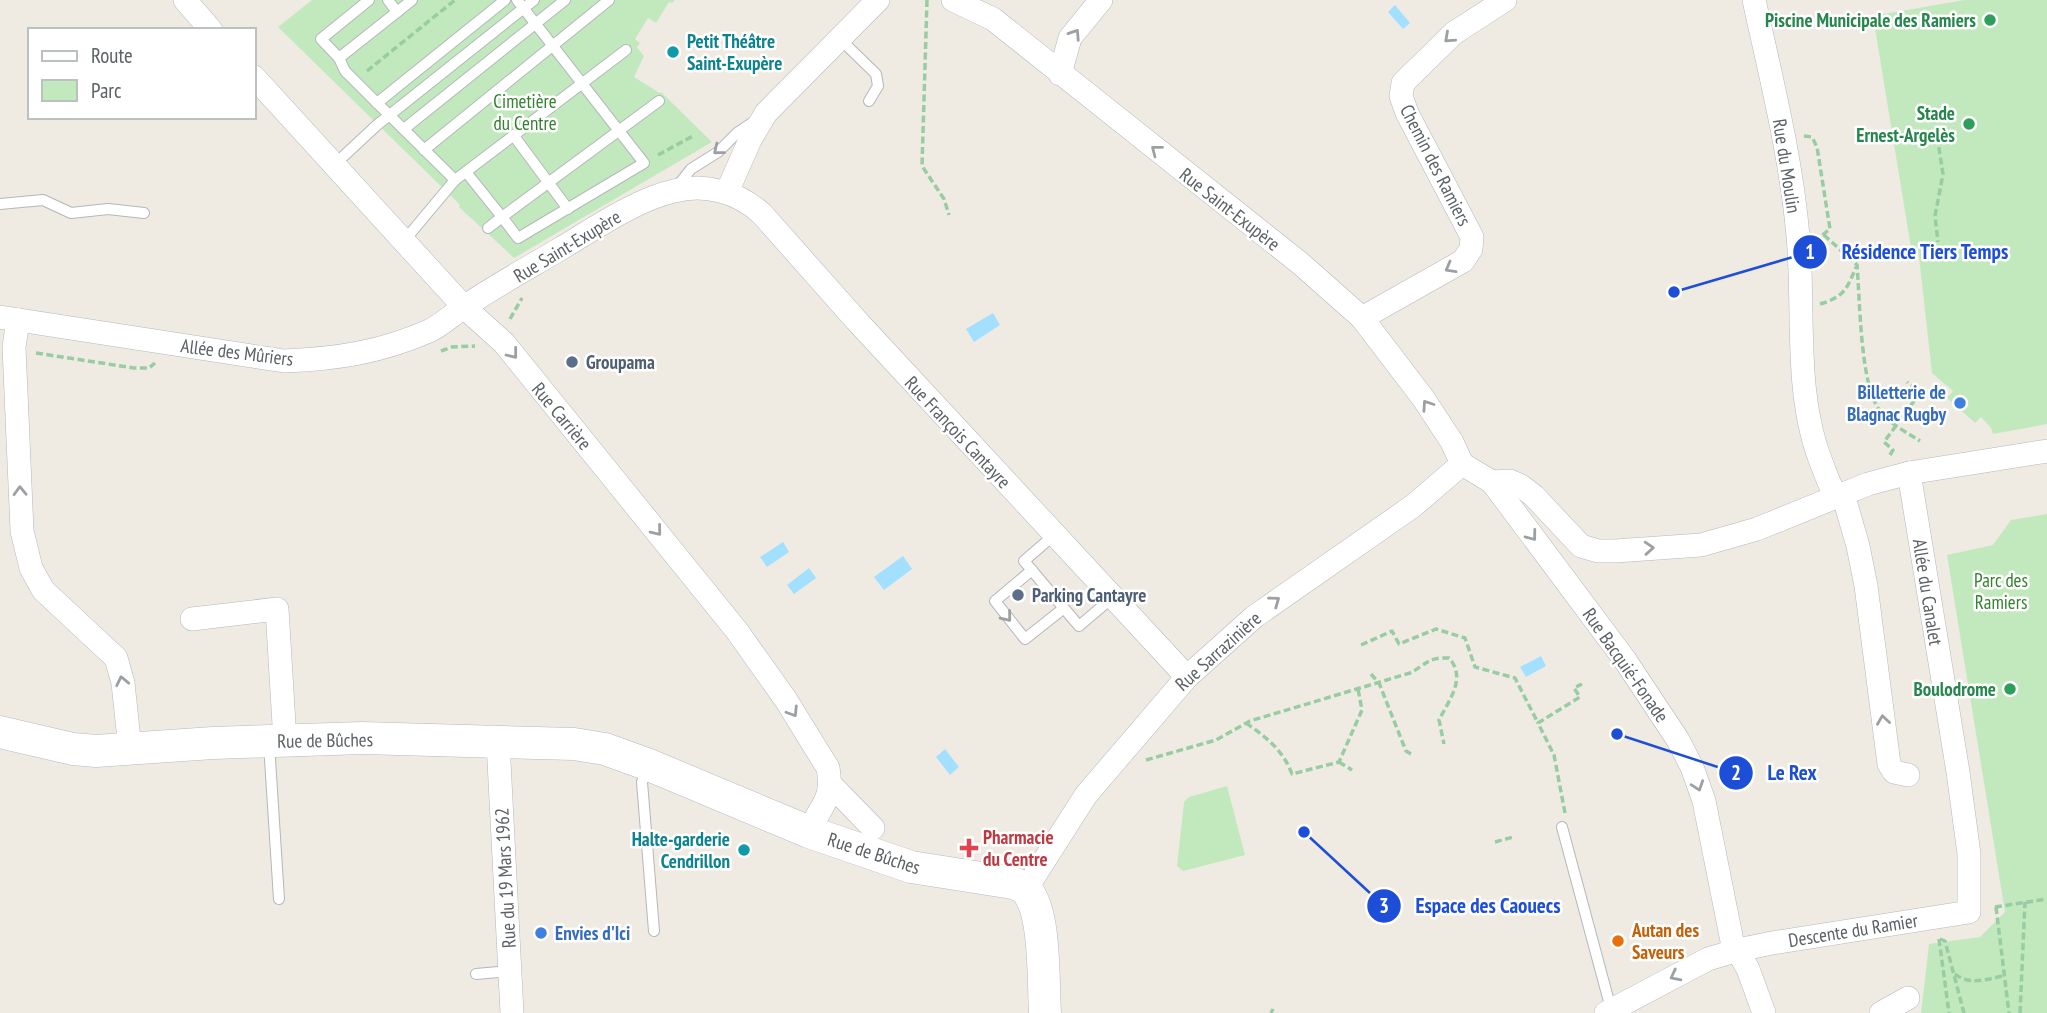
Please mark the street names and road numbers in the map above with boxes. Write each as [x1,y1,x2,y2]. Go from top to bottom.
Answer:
street label: Chemin des Ramiers [1395,100,1477,230]
street label: Rue du Moulin [1768,117,1806,215]
street label: Rue Saint-Exupère [1175,162,1285,256]
street label: Rue Saint-Exupère [509,204,625,287]
street label: Allée des Mûriers [179,333,295,371]
street label: Rue François Cantayre [900,371,1016,493]
street label: Rue Carrière [527,377,597,455]
street label: Allée du Canalet [1908,537,1948,648]
street label: Rue Bacquié-Fonade [1578,603,1674,727]
street label: Rue Sarrazinière [1170,606,1266,696]
street label: Rue de Bûches [277,727,373,753]
street label: Rue du 19 Mars 1962 [489,807,521,949]
street label: Rue de Bûches [825,827,923,879]
street label: Descente du Ramier [1787,908,1920,952]

